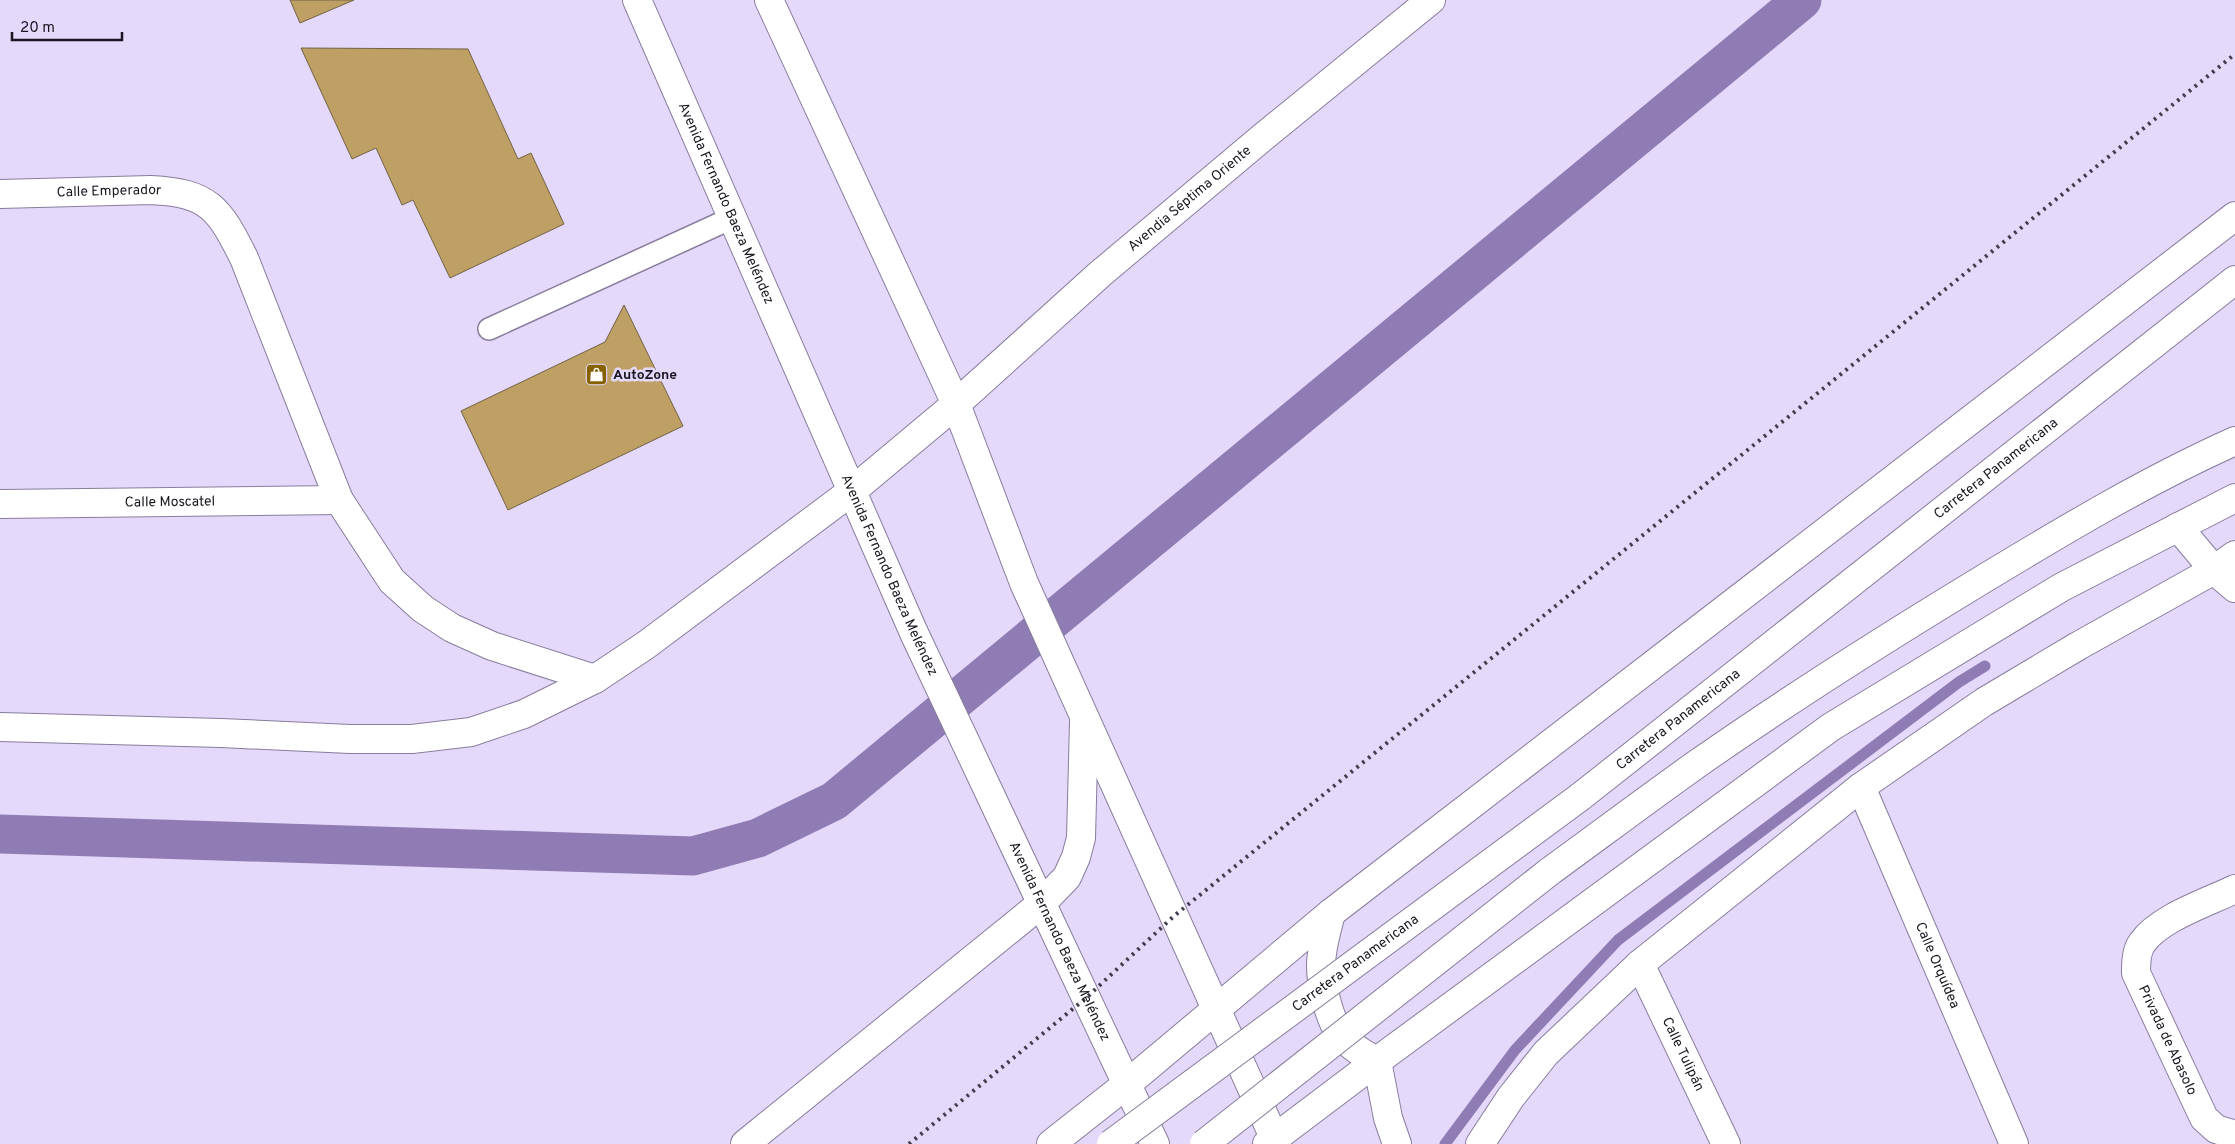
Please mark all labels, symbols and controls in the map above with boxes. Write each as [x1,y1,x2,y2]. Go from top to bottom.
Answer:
scale bar [12,10,122,42]
text: 20 m [20,19,55,38]
street label: Avenida Fernando Baeza Meléndez [674,100,778,307]
street label: Avendia Séptima Oriente [1125,142,1255,255]
street label: Calle Emperador [56,181,163,201]
shop icon: AutoZone [585,363,609,387]
place label: AutoZone [613,367,677,384]
street label: Carretera Panamericana [1931,414,2061,523]
street label: Avenida Fernando Baeza Meléndez [837,472,941,679]
street label: Calle Moscatel [125,493,215,511]
street label: Carretera Panamericana [1613,665,1744,774]
street label: Avenida Fernando Baeza Meléndez [1005,839,1114,1044]
street label: Carretera Panamericana [1289,911,1422,1016]
street label: Calle Orquídea [1911,920,1963,1011]
street label: Privada de Abasolo [2134,982,2201,1098]
street label: Calle Tulipán [1658,1014,1708,1094]

